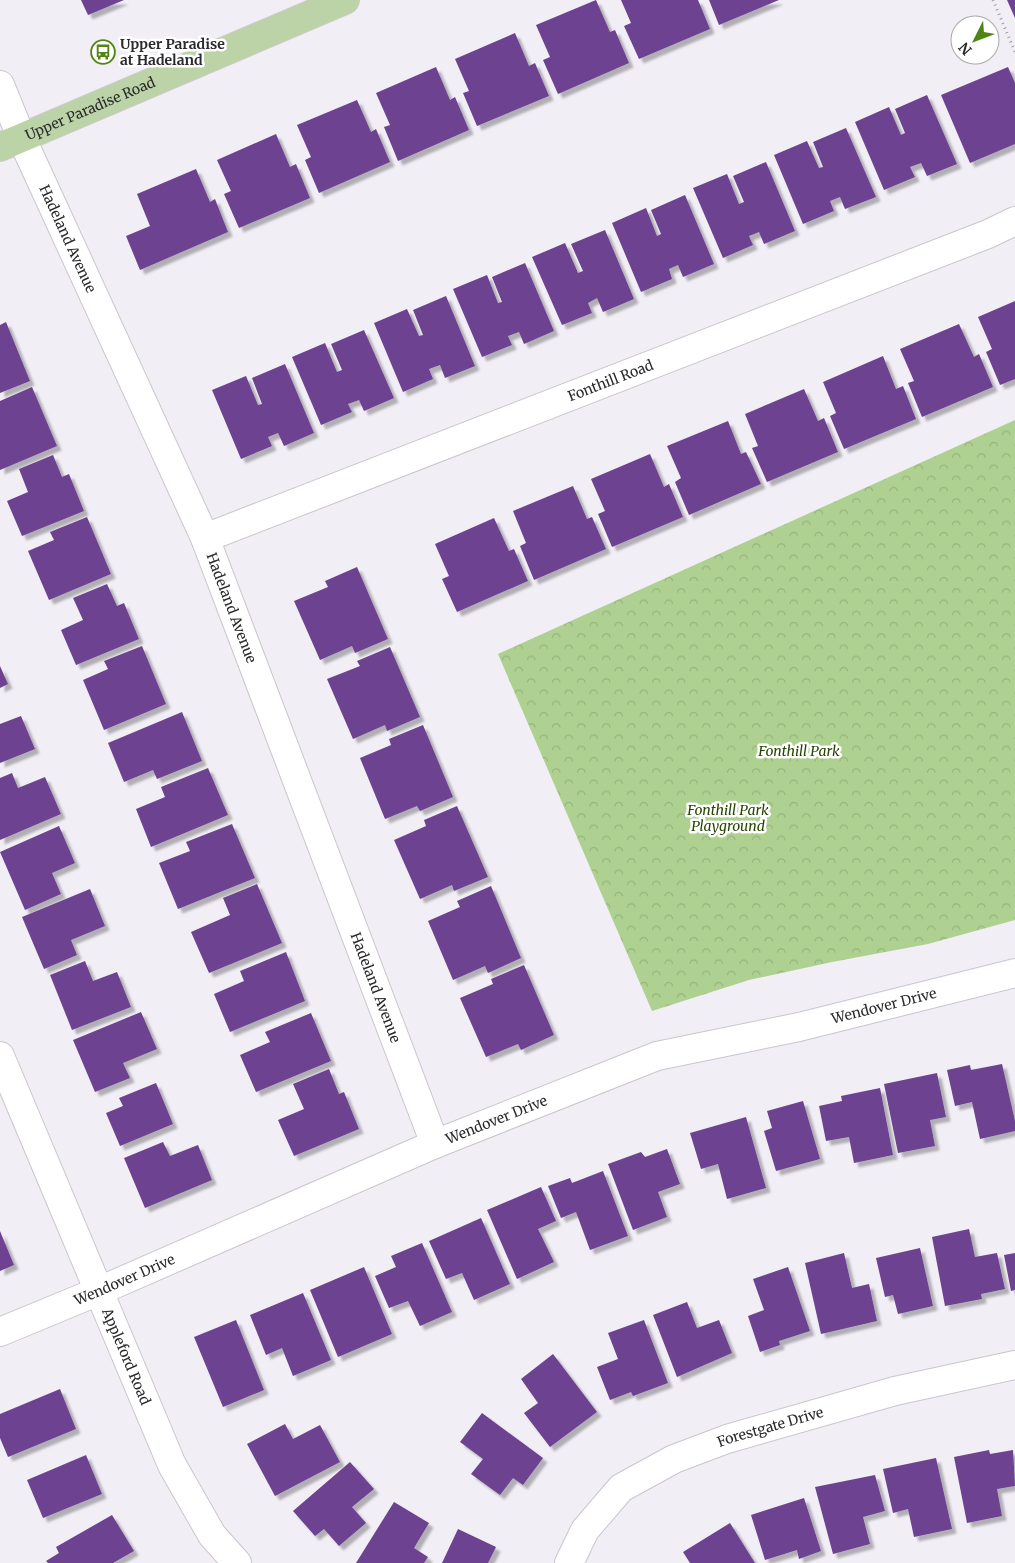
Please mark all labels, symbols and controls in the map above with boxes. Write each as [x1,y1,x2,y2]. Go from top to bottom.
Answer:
north arrow [950,15,1000,65]
place label: Upper Paradise at Hadeland [120,35,225,69]
bus stop icon: Upper Paradise at Hadeland [90,39,116,65]
text: N [955,39,976,59]
street label: Upper Paradise Road [22,73,158,144]
street label: Hadeland Avenue [35,182,100,295]
street label: Fonthill Road [565,356,656,405]
street label: Hadeland Avenue [202,550,261,666]
park label: Fonthill Park [757,742,840,760]
park label: Fonthill Park Playground [686,801,769,835]
street label: Hadeland Avenue [346,930,405,1045]
street label: Wendover Drive [828,984,938,1028]
street label: Wendover Drive [442,1091,550,1148]
street label: Wendover Drive [71,1250,177,1310]
street label: Appleford Road [98,1304,155,1408]
street label: Forestgate Drive [715,1403,825,1451]

